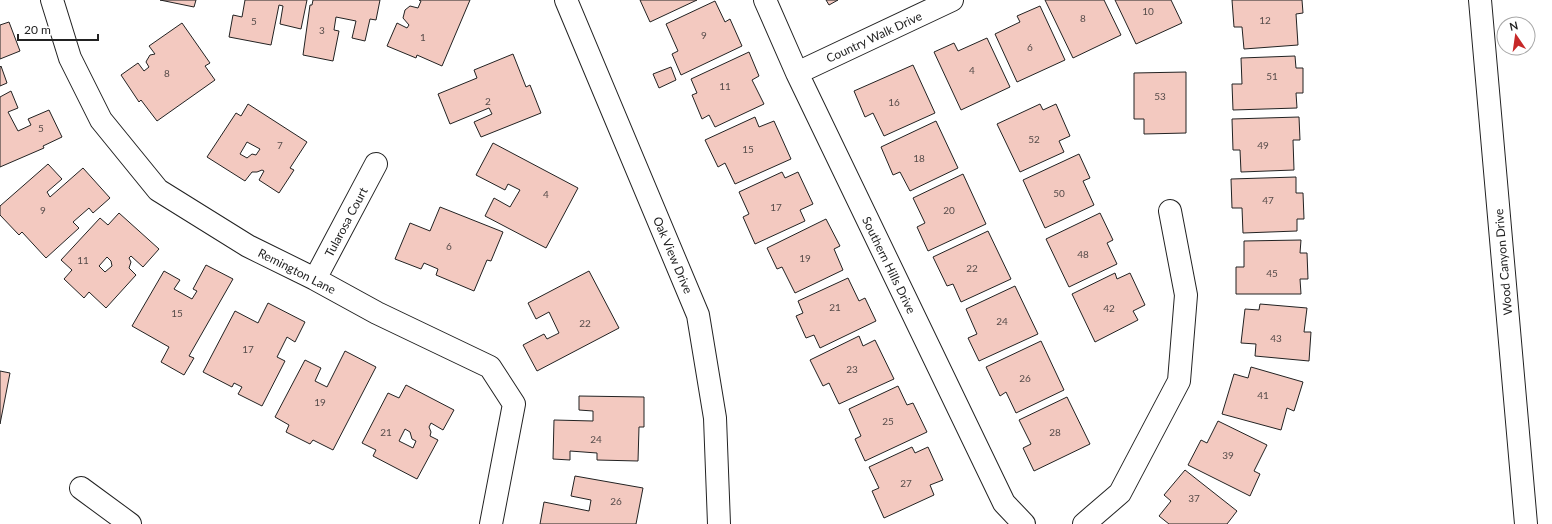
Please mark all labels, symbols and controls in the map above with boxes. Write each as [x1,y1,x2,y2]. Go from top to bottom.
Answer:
house number: 10 [1142,5,1154,17]
street label: Country Walk Drive [824,8,924,66]
house number: 8 [1080,12,1086,24]
house number: 12 [1259,14,1271,26]
house number: 5 [251,15,257,27]
scale bar [18,16,98,42]
north arrow [1496,16,1536,56]
text: N [1508,18,1519,33]
text: 20 m [24,22,51,37]
house number: 3 [319,24,325,36]
house number: 9 [701,29,707,41]
house number: 1 [420,31,426,43]
house number: 6 [1027,41,1033,53]
house number: 4 [969,64,975,76]
house number: 8 [164,67,170,79]
house number: 51 [1266,70,1278,82]
house number: 11 [719,80,731,92]
house number: 53 [1154,90,1166,102]
house number: 2 [485,95,491,107]
house number: 16 [888,96,900,108]
house number: 5 [38,122,44,134]
house number: 52 [1028,133,1040,145]
house number: 7 [277,139,283,151]
house number: 49 [1257,139,1269,151]
house number: 15 [742,143,754,155]
house number: 18 [913,152,925,164]
street label: Tularosa Court [321,184,371,259]
house number: 50 [1053,187,1065,199]
house number: 4 [543,188,549,200]
house number: 47 [1262,194,1274,206]
house number: 17 [770,201,782,213]
house number: 9 [40,204,46,216]
house number: 20 [943,204,955,216]
street label: Wood Canyon Drive [1491,208,1515,316]
street label: Oak View Drive [650,214,696,296]
street label: Southern Hills Drive [859,214,919,316]
house number: 6 [446,240,452,252]
street label: Remington Lane [256,245,338,297]
house number: 48 [1077,248,1089,260]
house number: 19 [799,252,811,264]
house number: 11 [77,254,89,266]
house number: 22 [966,262,978,274]
house number: 45 [1266,267,1278,279]
house number: 21 [829,301,841,313]
house number: 42 [1103,302,1115,314]
house number: 15 [171,307,183,319]
house number: 24 [996,315,1008,327]
house number: 22 [579,317,591,329]
house number: 43 [1270,332,1282,344]
house number: 17 [242,343,254,355]
house number: 23 [846,363,858,375]
house number: 26 [1019,372,1031,384]
house number: 41 [1257,389,1269,401]
house number: 19 [314,396,326,408]
house number: 25 [882,415,894,427]
house number: 21 [380,426,392,438]
house number: 28 [1049,426,1061,438]
house number: 24 [590,433,602,445]
house number: 39 [1222,449,1234,461]
house number: 27 [900,477,912,489]
house number: 37 [1188,492,1200,504]
house number: 26 [610,495,622,507]

